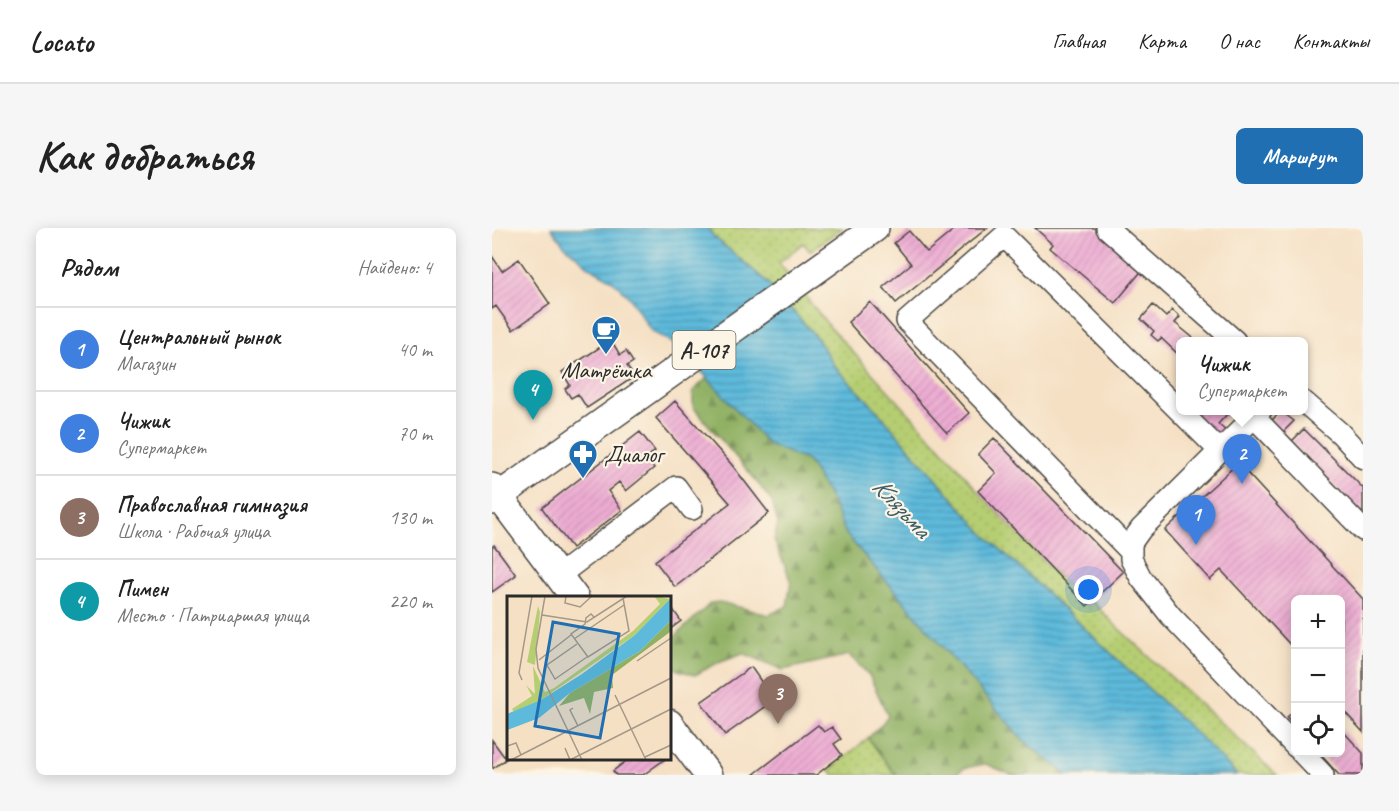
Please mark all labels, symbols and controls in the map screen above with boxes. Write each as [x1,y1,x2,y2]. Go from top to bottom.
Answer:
text: Locato [30,24,93,59]
text: Главная [1052,28,1105,54]
text: Карта [1138,28,1186,54]
text: О нас [1219,28,1260,54]
text: Контакты [1293,28,1369,54]
button: Маршрут [1236,128,1363,184]
text: Как добраться [36,130,253,183]
text: Рядом [60,251,118,284]
text: Найдено: 4 [357,255,432,280]
cafe icon: Матрёшка [590,314,622,356]
text: Центральный рынок [117,323,280,351]
road number: А-107 [672,331,736,369]
text: 1 [75,337,84,362]
text: 40 m [398,337,432,362]
popup [1176,337,1308,415]
text: Чижик [1197,350,1250,378]
text: Магазин [117,351,175,376]
place label: Матрёшка [561,355,653,385]
pin: 4 [514,370,552,420]
text: Супермаркет [1197,378,1287,403]
text: Чижик [117,407,169,435]
text: 2 [75,421,84,446]
text: 70 m [398,421,432,446]
pin: 2 [1222,434,1262,484]
text: Супермаркет [117,435,206,460]
pharmacy icon: Диалог [567,438,599,480]
place label: Диалог [604,439,666,469]
water label: Клязьма [865,470,940,546]
text: Православная гимназия [117,491,307,519]
pin: 1 [1176,496,1216,545]
text: 3 [75,505,84,530]
text: 130 m [389,505,432,530]
text: Школа · Рабочая улица [117,519,270,544]
text: Пимен [117,575,168,603]
your location [1074,575,1103,604]
text: 4 [75,589,84,614]
text: 220 m [389,589,432,614]
map controls [1291,595,1345,757]
button: + [1291,595,1345,649]
inset map [507,596,670,760]
text: Место · Патриаршая улица [117,603,309,628]
button: − [1291,649,1345,703]
pin: 3 [758,674,798,724]
button: locate [1291,703,1345,757]

